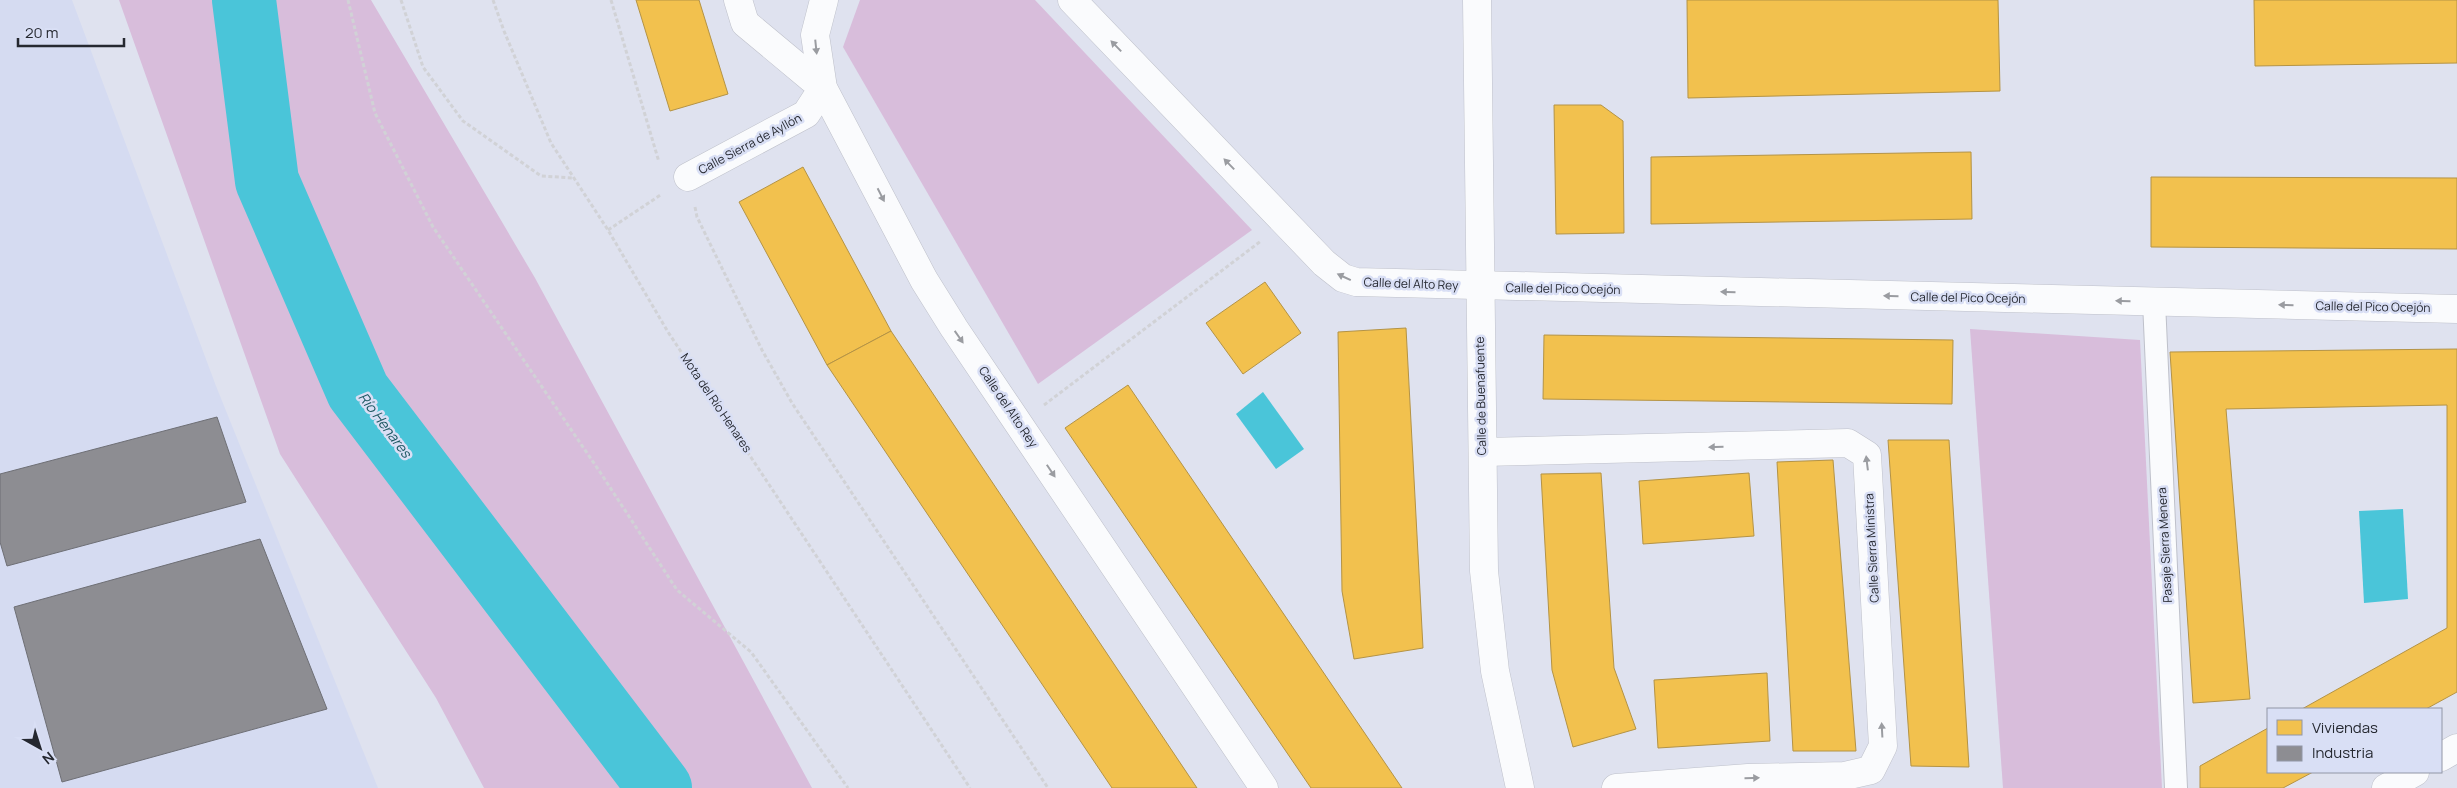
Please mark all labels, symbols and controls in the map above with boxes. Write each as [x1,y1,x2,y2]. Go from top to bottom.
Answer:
scale bar [18,15,124,47]
text: 20 m [25,22,58,43]
one-way arrow [812,40,820,56]
one-way arrow [1110,41,1122,53]
street label: Calle Sierra de Ayllón [695,109,804,178]
one-way arrow [1223,158,1235,170]
one-way arrow [877,188,885,202]
one-way arrow [1337,273,1351,281]
street label: Calle del Alto Rey [1363,273,1459,294]
street label: Calle del Pico Ocejón [1505,279,1621,298]
one-way arrow [1720,288,1736,296]
street label: Calle del Pico Ocejón [1910,288,2026,307]
one-way arrow [1883,292,1899,300]
one-way arrow [2115,297,2131,305]
street label: Calle del Pico Ocejón [2315,297,2431,316]
one-way arrow [2278,301,2294,309]
one-way arrow [954,330,964,344]
street label: Calle de Buenafuente [1471,336,1490,456]
street label: Mota del Río Henares [677,350,756,456]
street label: Calle del Alto Rey [975,363,1042,451]
water label: Río Henares [355,388,417,463]
one-way arrow [1708,443,1724,451]
one-way arrow [1863,455,1871,471]
one-way arrow [1046,464,1056,478]
street label: Pasaje Sierra Menera [2153,487,2176,603]
street label: Calle Sierra Ministra [1860,493,1883,603]
legend [2267,708,2442,773]
text: Viviendas [2312,717,2378,738]
one-way arrow [1877,722,1885,738]
north arrow [15,723,65,773]
text: Industria [2312,742,2373,763]
text: N [39,748,58,769]
one-way arrow [1745,774,1761,782]

